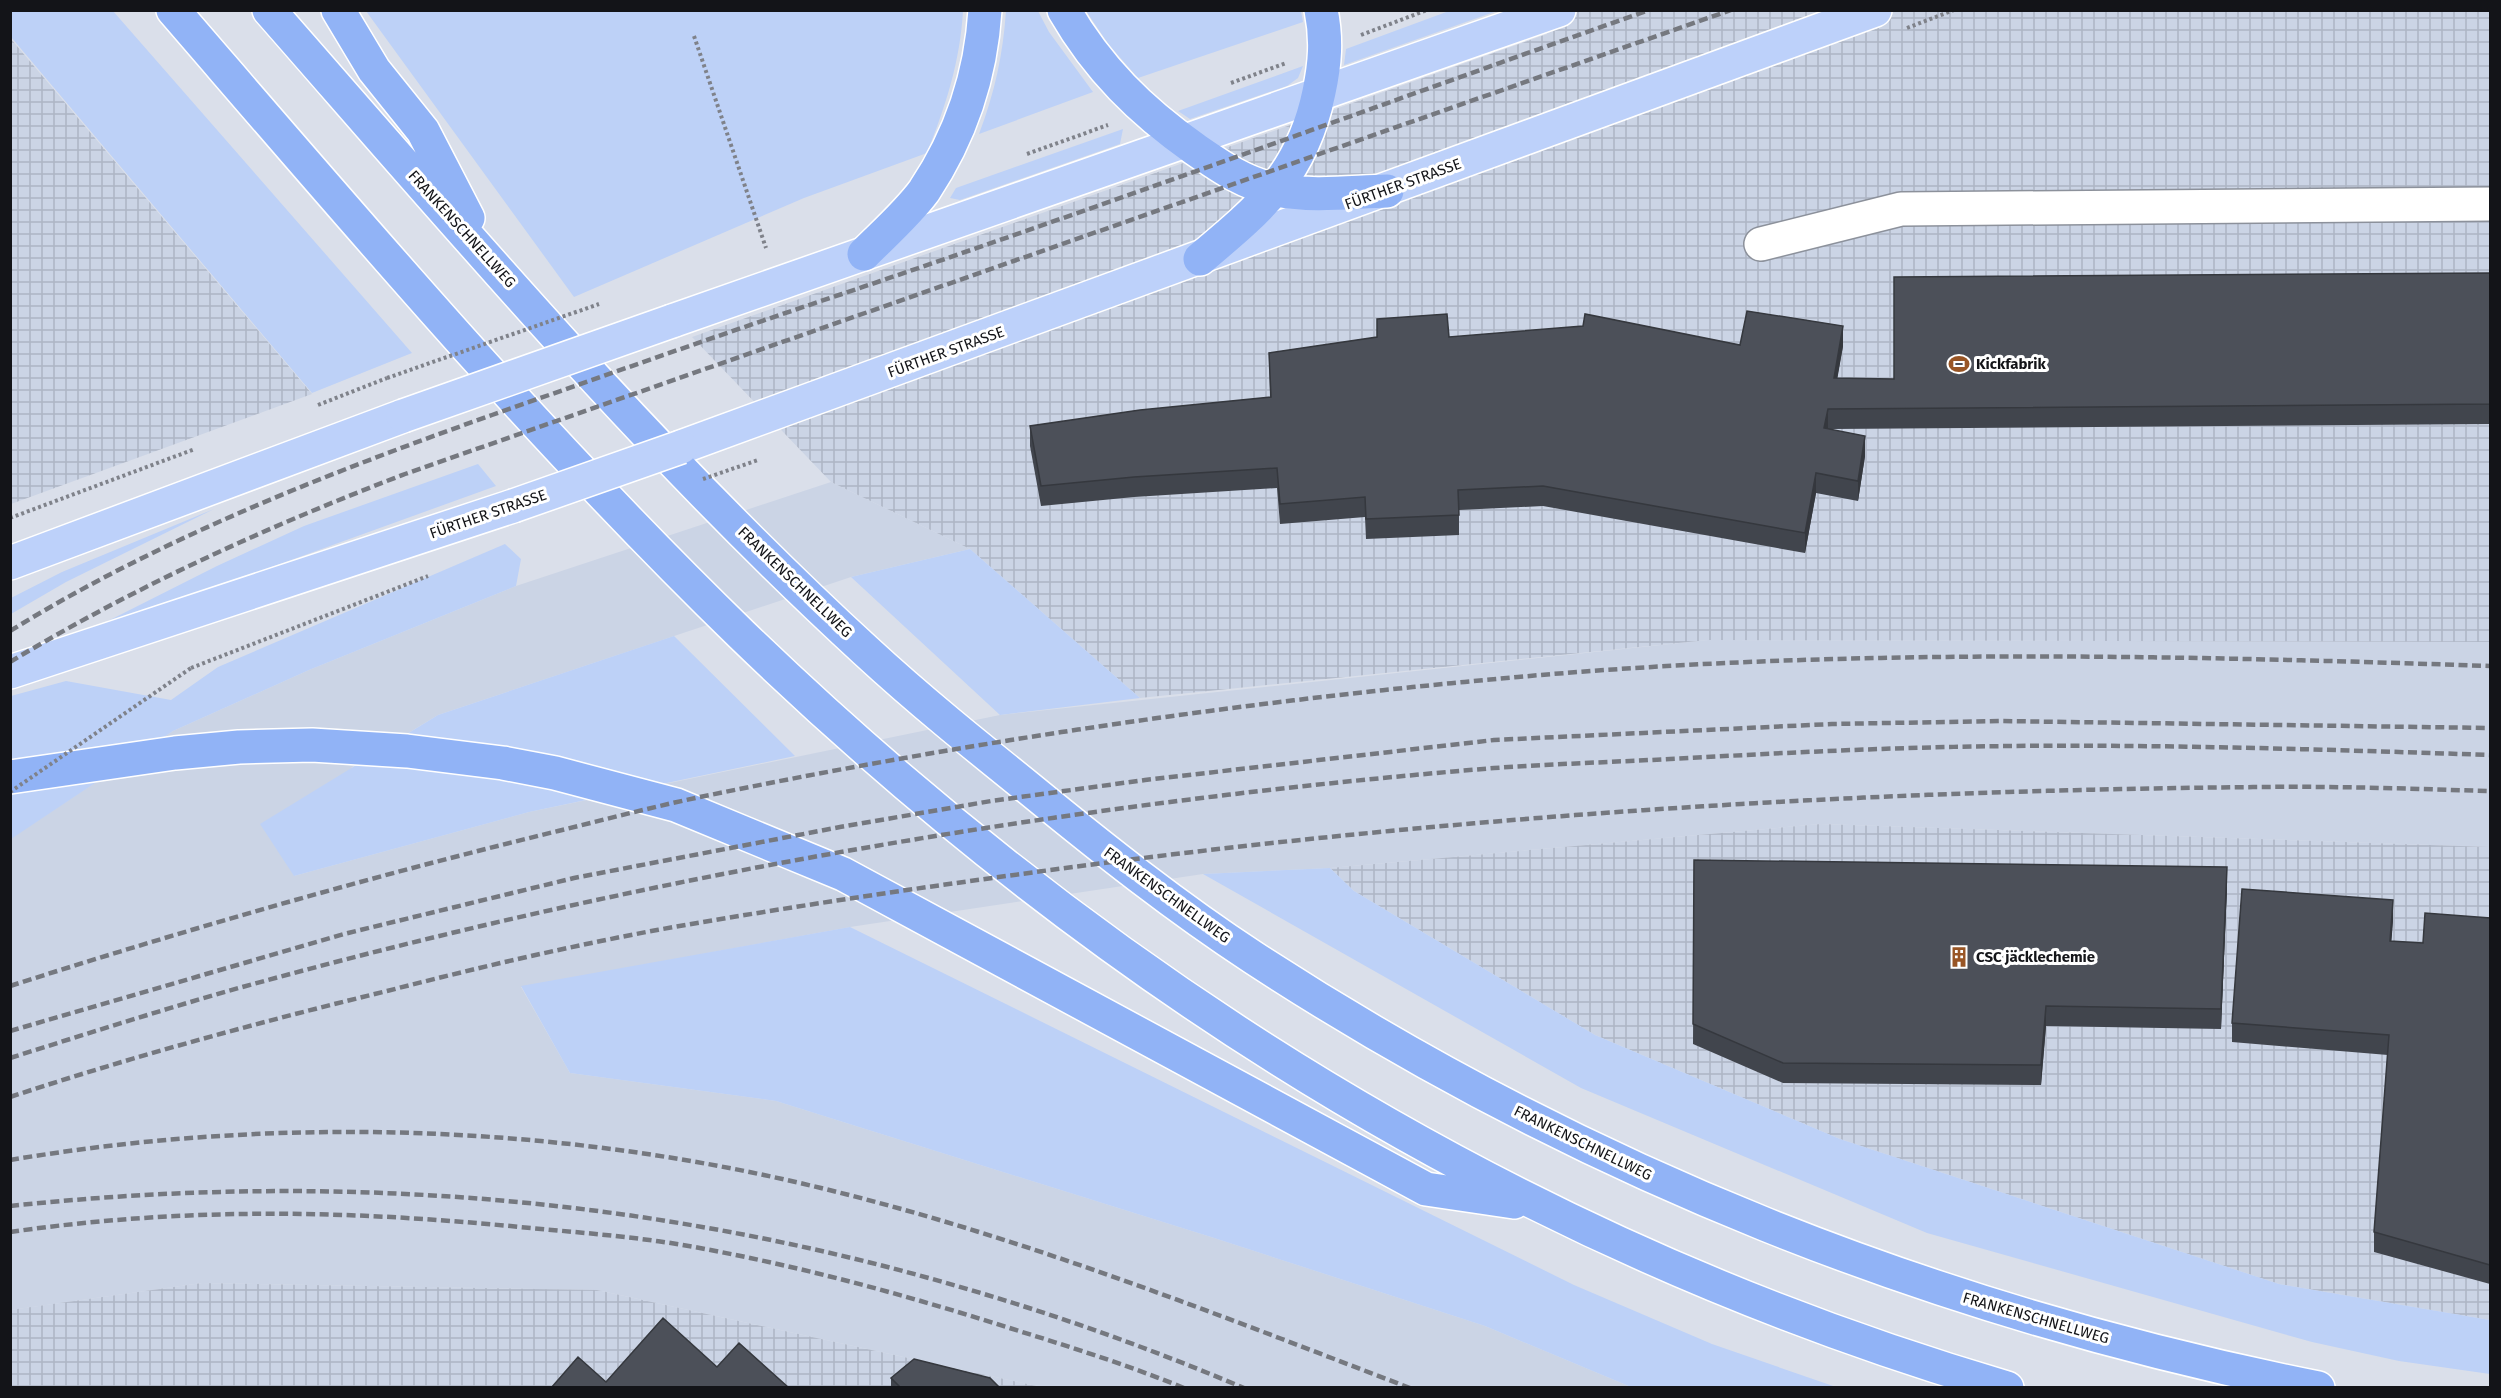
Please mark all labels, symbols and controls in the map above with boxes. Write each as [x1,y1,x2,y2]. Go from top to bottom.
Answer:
street label: FÜRTHER STRASSE [1342,155,1464,213]
street label: FRANKENSCHNELLWEG [405,167,519,291]
street label: FÜRTHER STRASSE [885,323,1007,381]
sports icon: Kickfabrik [1947,352,1971,376]
place label: Kickfabrik [1976,355,2047,373]
street label: FÜRTHER STRASSE [427,486,549,542]
street label: FRANKENSCHNELLWEG [734,523,856,641]
street label: FRANKENSCHNELLWEG [1100,843,1234,947]
building icon: CSC jäcklechemie [1947,945,1971,969]
place label: CSC jäcklechemie [1976,948,2095,966]
street label: FRANKENSCHNELLWEG [1511,1102,1655,1184]
street label: FRANKENSCHNELLWEG [1961,1288,2111,1348]

